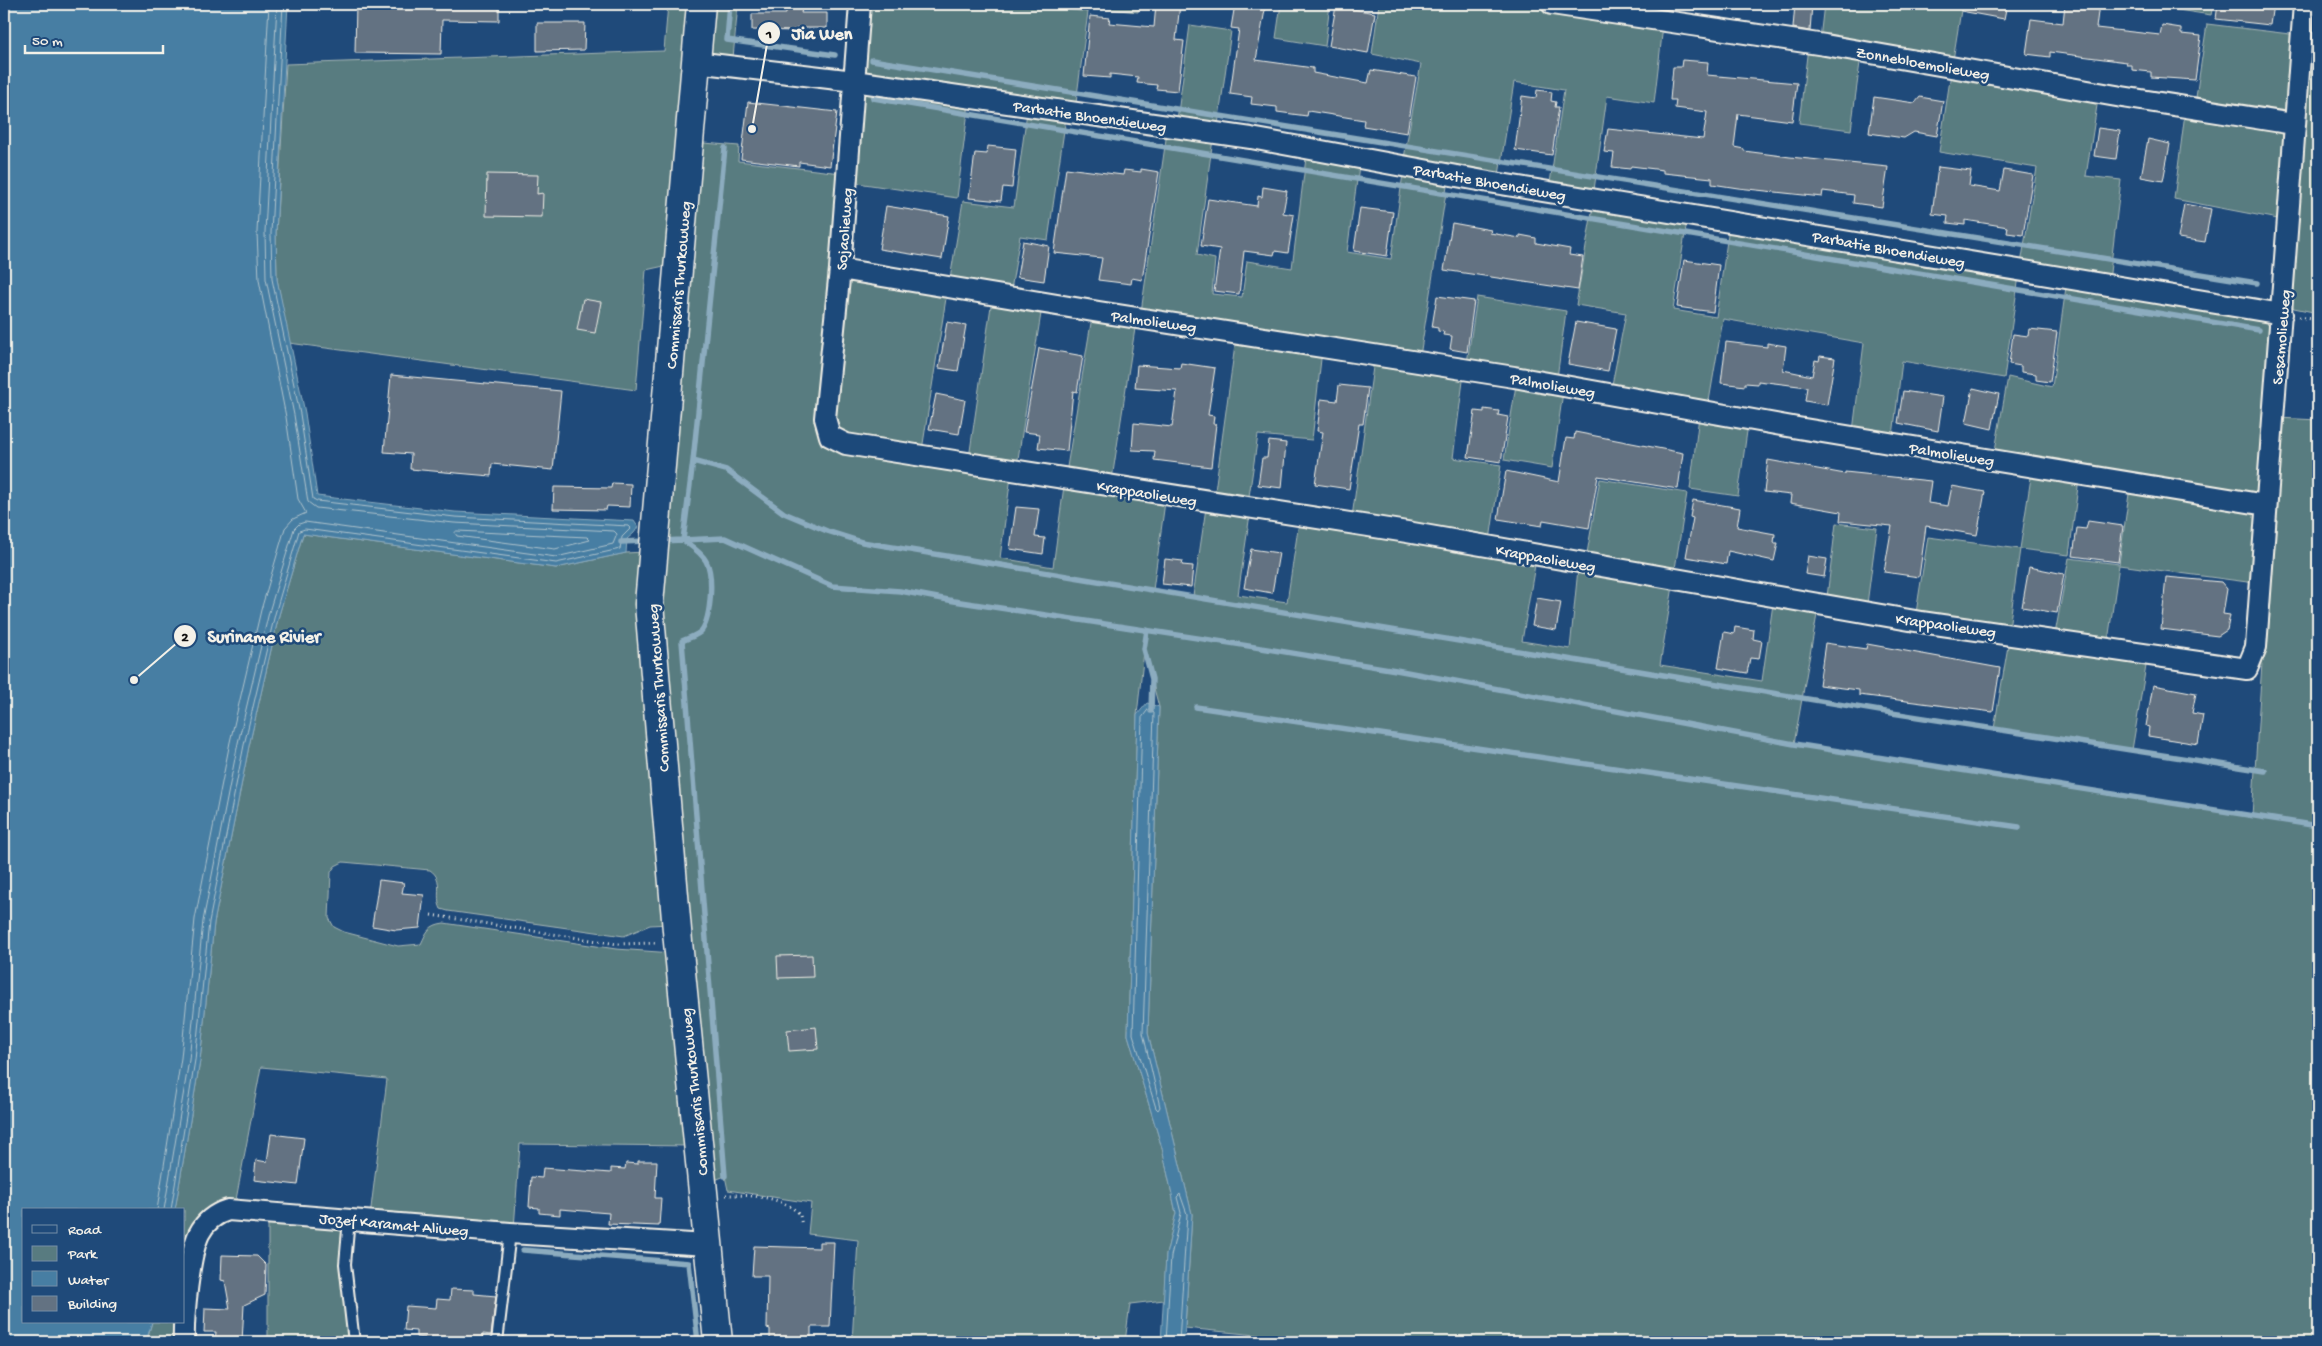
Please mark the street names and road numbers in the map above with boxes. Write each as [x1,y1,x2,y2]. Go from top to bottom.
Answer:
street label: Zonnebloemolieweg [1854,44,1991,87]
street label: Parbatie Bhoendieweg [1011,98,1167,139]
street label: Parbatie Bhoendieweg [1411,161,1567,207]
street label: Sojaolieweg [834,187,859,271]
street label: Commissaris Thurkowweg [664,201,697,370]
street label: Parbatie Bhoendieweg [1810,228,1966,274]
street label: Sesamolieweg [2270,289,2297,386]
street label: Palmolieweg [1109,308,1197,339]
street label: Palmolieweg [1507,370,1596,404]
street label: Palmolieweg [1907,440,1995,473]
street label: Krappaolieweg [1095,478,1198,513]
street label: Krappaolieweg [1494,542,1597,579]
street label: Commissaris Thurkowweg [645,603,676,772]
street label: Krappaolieweg [1894,611,1997,644]
street label: Commissaris Thurkowweg [678,1007,715,1176]
street label: Jozef Karamat Aliweg [318,1210,469,1242]

